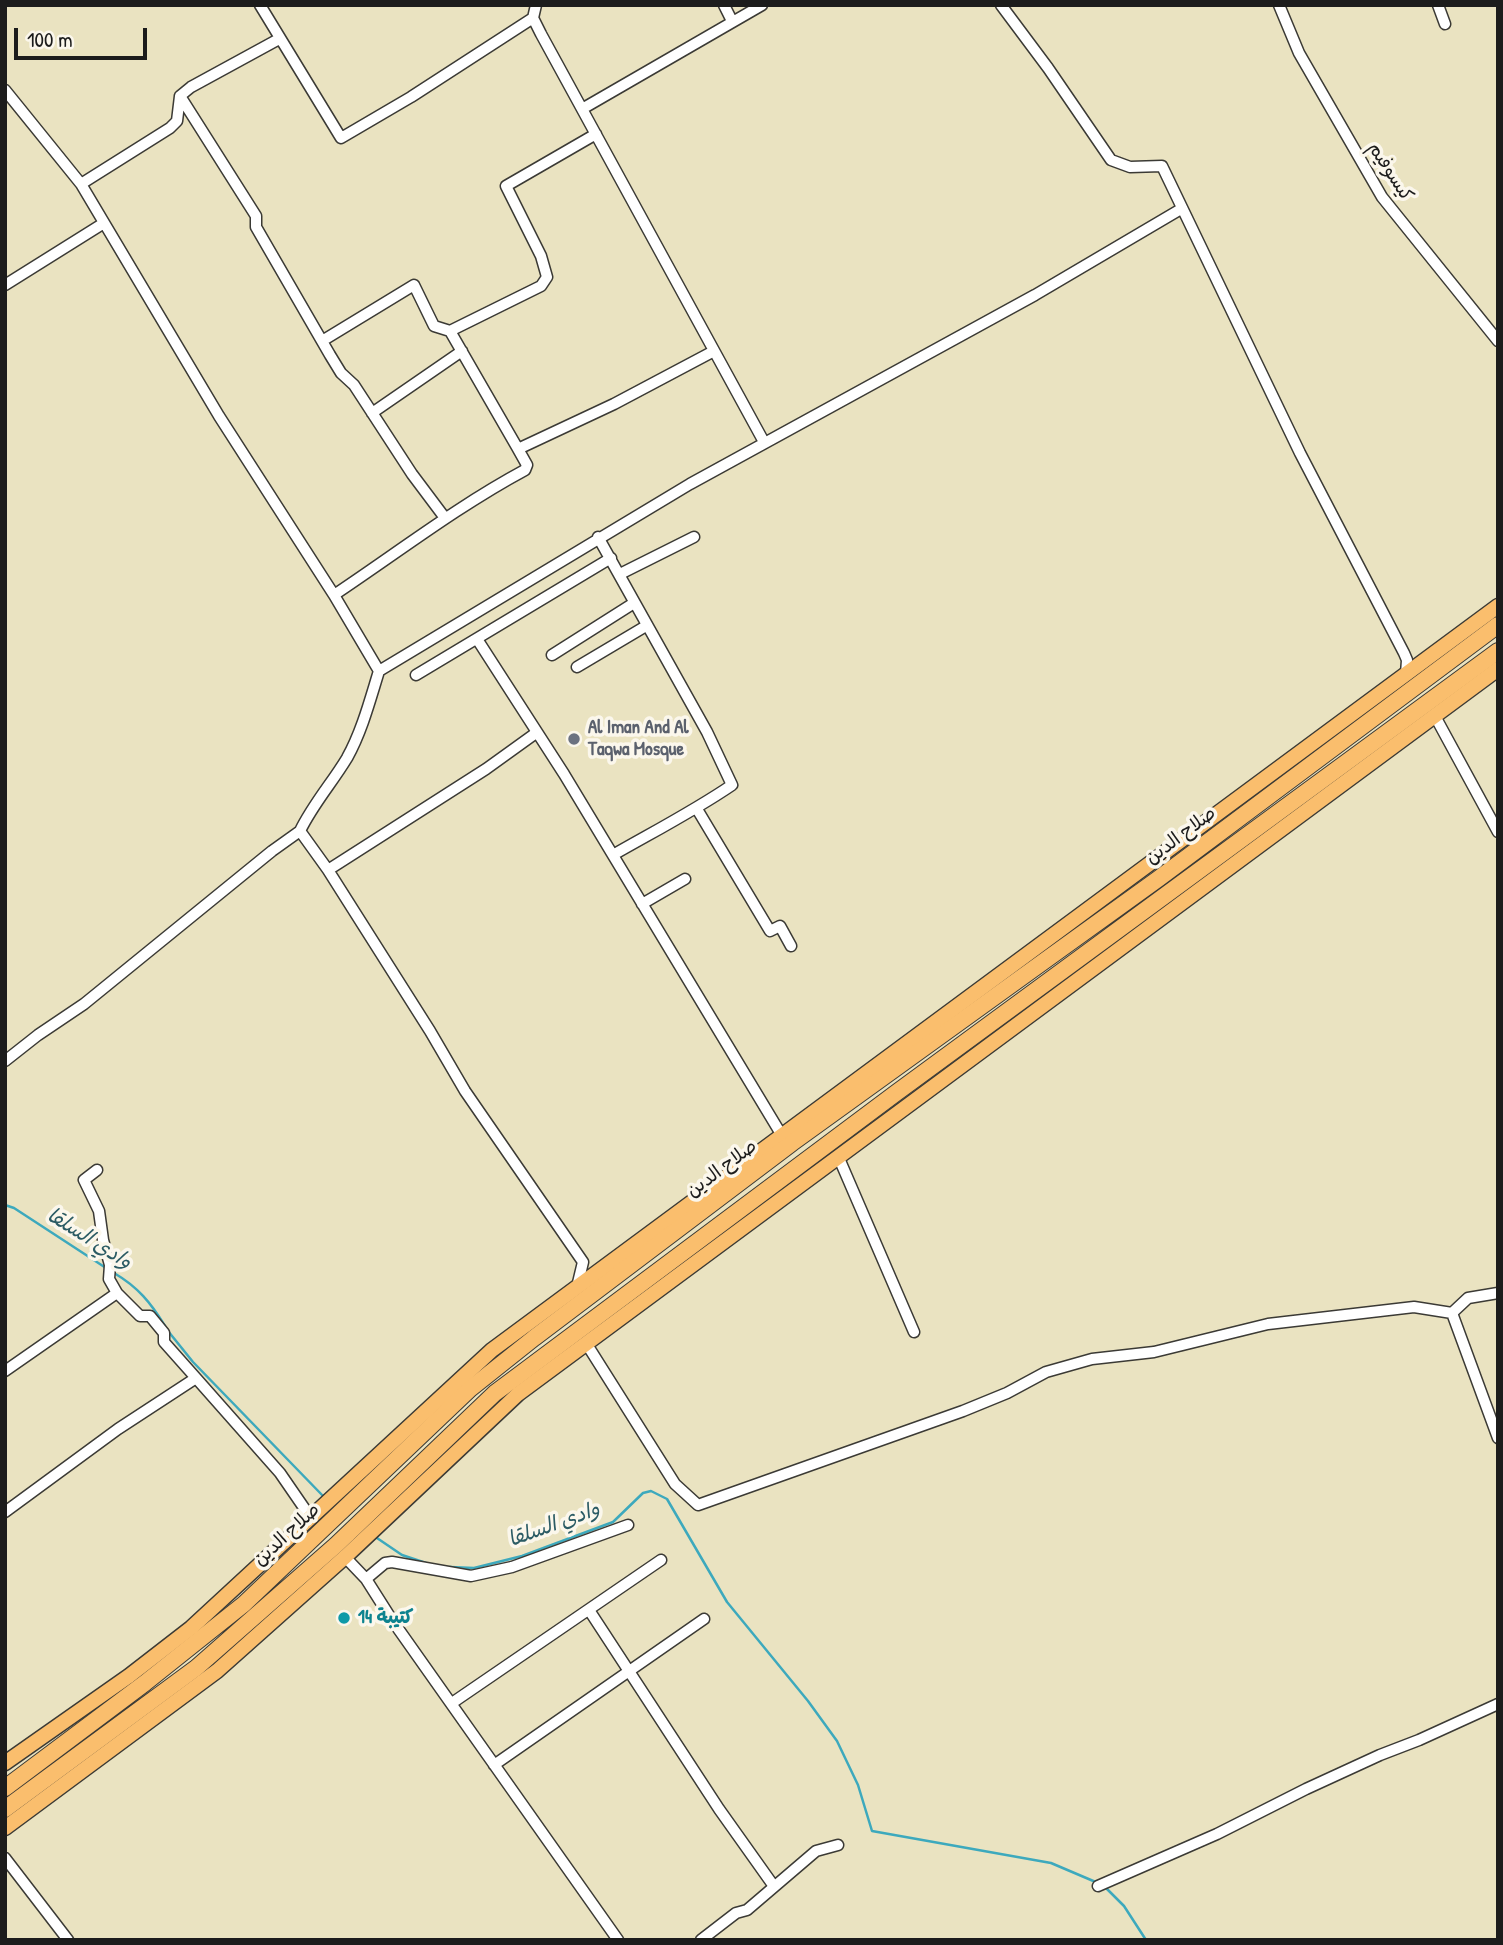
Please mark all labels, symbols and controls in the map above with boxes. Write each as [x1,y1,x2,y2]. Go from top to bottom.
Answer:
scale bar [18,14,150,58]
text: 100 m [27,25,73,54]
street label: كيسوفيم [1362,138,1418,206]
place label: Al Iman And Al Taqwa Mosque [588,717,688,761]
marker: Al Iman And Al Taqwa Mosque [566,731,582,747]
street label: صلاح الدين [1141,802,1221,870]
street label: صلاح الدين [682,1135,762,1203]
water label: وادي السلقا [42,1203,136,1275]
water label: وادي السلقا [505,1497,603,1553]
street label: صلاح الدين [249,1499,325,1571]
place label: كتيبة 14 [358,1607,414,1629]
marker: كتيبة 14 [336,1610,352,1626]

